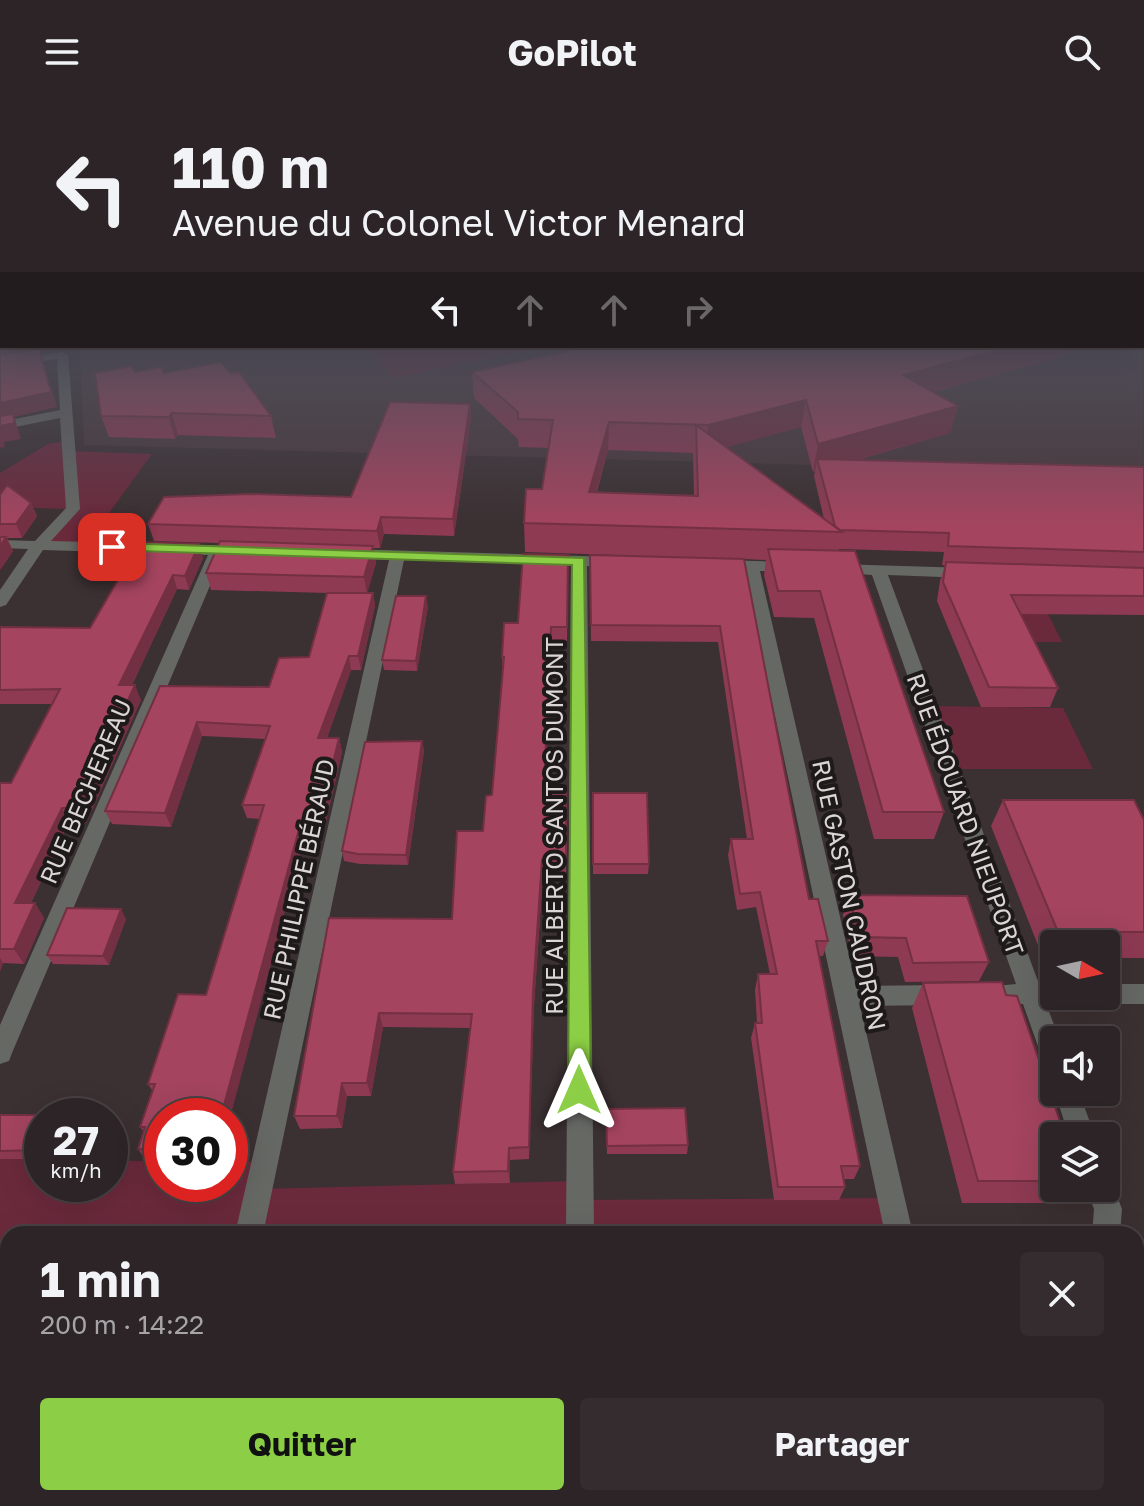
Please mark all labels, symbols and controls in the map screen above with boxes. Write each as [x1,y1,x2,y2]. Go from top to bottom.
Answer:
icon: menu [40,30,84,74]
icon: search [1060,30,1104,74]
text: GoPilot [507,31,637,74]
text: 110 m [172,133,329,200]
icon: left [40,136,144,240]
text: Avenue du Colonel Victor Menard [172,201,746,244]
icon: left [424,288,468,332]
icon: ahead [508,288,552,332]
icon: ahead [592,288,636,332]
icon: right [676,288,720,332]
pin [78,513,146,581]
icon: arrive [90,525,134,569]
street label: RUE ALBERTO SANTOS DUMONT [539,637,568,1015]
street label: RUE ÉDOUARD NIEUPORT [901,669,1031,959]
street label: RUE BECHEREAU [33,694,137,888]
street label: RUE PHILIPPE BÉRAUD [256,756,340,1022]
street label: RUE GASTON CAUDRON [807,757,893,1033]
north arrow [1040,930,1120,1010]
map controls [1040,930,1120,1202]
button: sound [1040,1026,1120,1106]
position arrow [537,1048,621,1132]
speed limit sign: 30 [144,1098,248,1202]
text: 27 [53,1116,99,1164]
button: layers [1040,1122,1120,1202]
text: km/h [51,1158,101,1182]
text: 1 min [40,1250,161,1308]
button: close [1020,1252,1104,1336]
text: 200 m · 14:22 [40,1309,204,1340]
button: Quitter [40,1398,564,1490]
button: Partager [580,1398,1104,1490]

